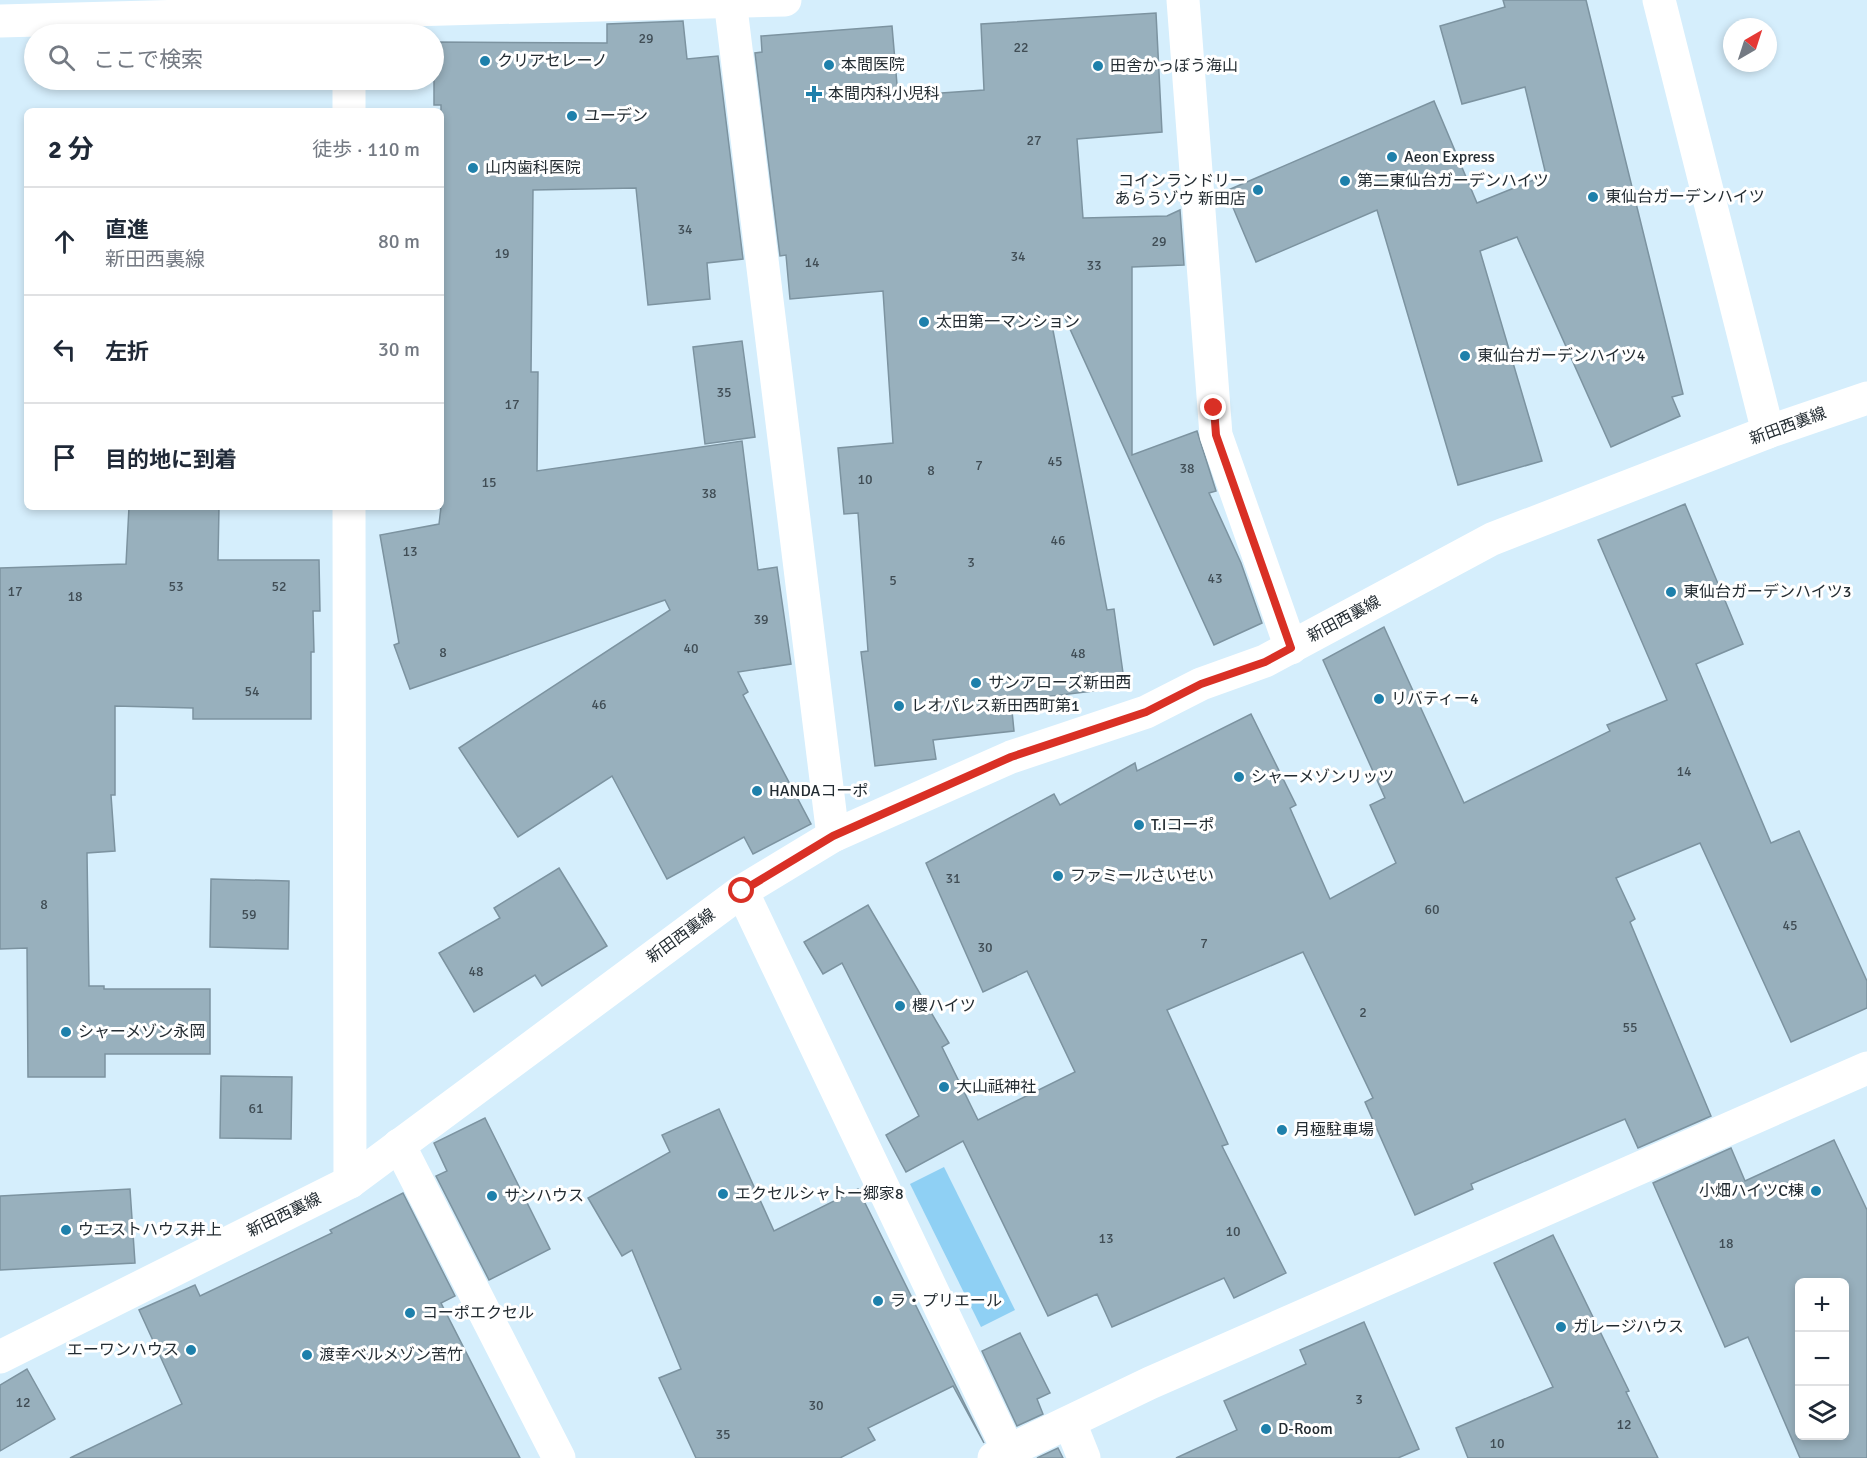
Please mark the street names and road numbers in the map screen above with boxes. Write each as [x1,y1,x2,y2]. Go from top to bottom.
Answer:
street label: 新田西裏線 [1747,403,1829,449]
street label: 新田西裏線 [1304,591,1384,647]
street label: 新田西裏線 [643,904,719,968]
street label: 新田西裏線 [244,1188,324,1242]

